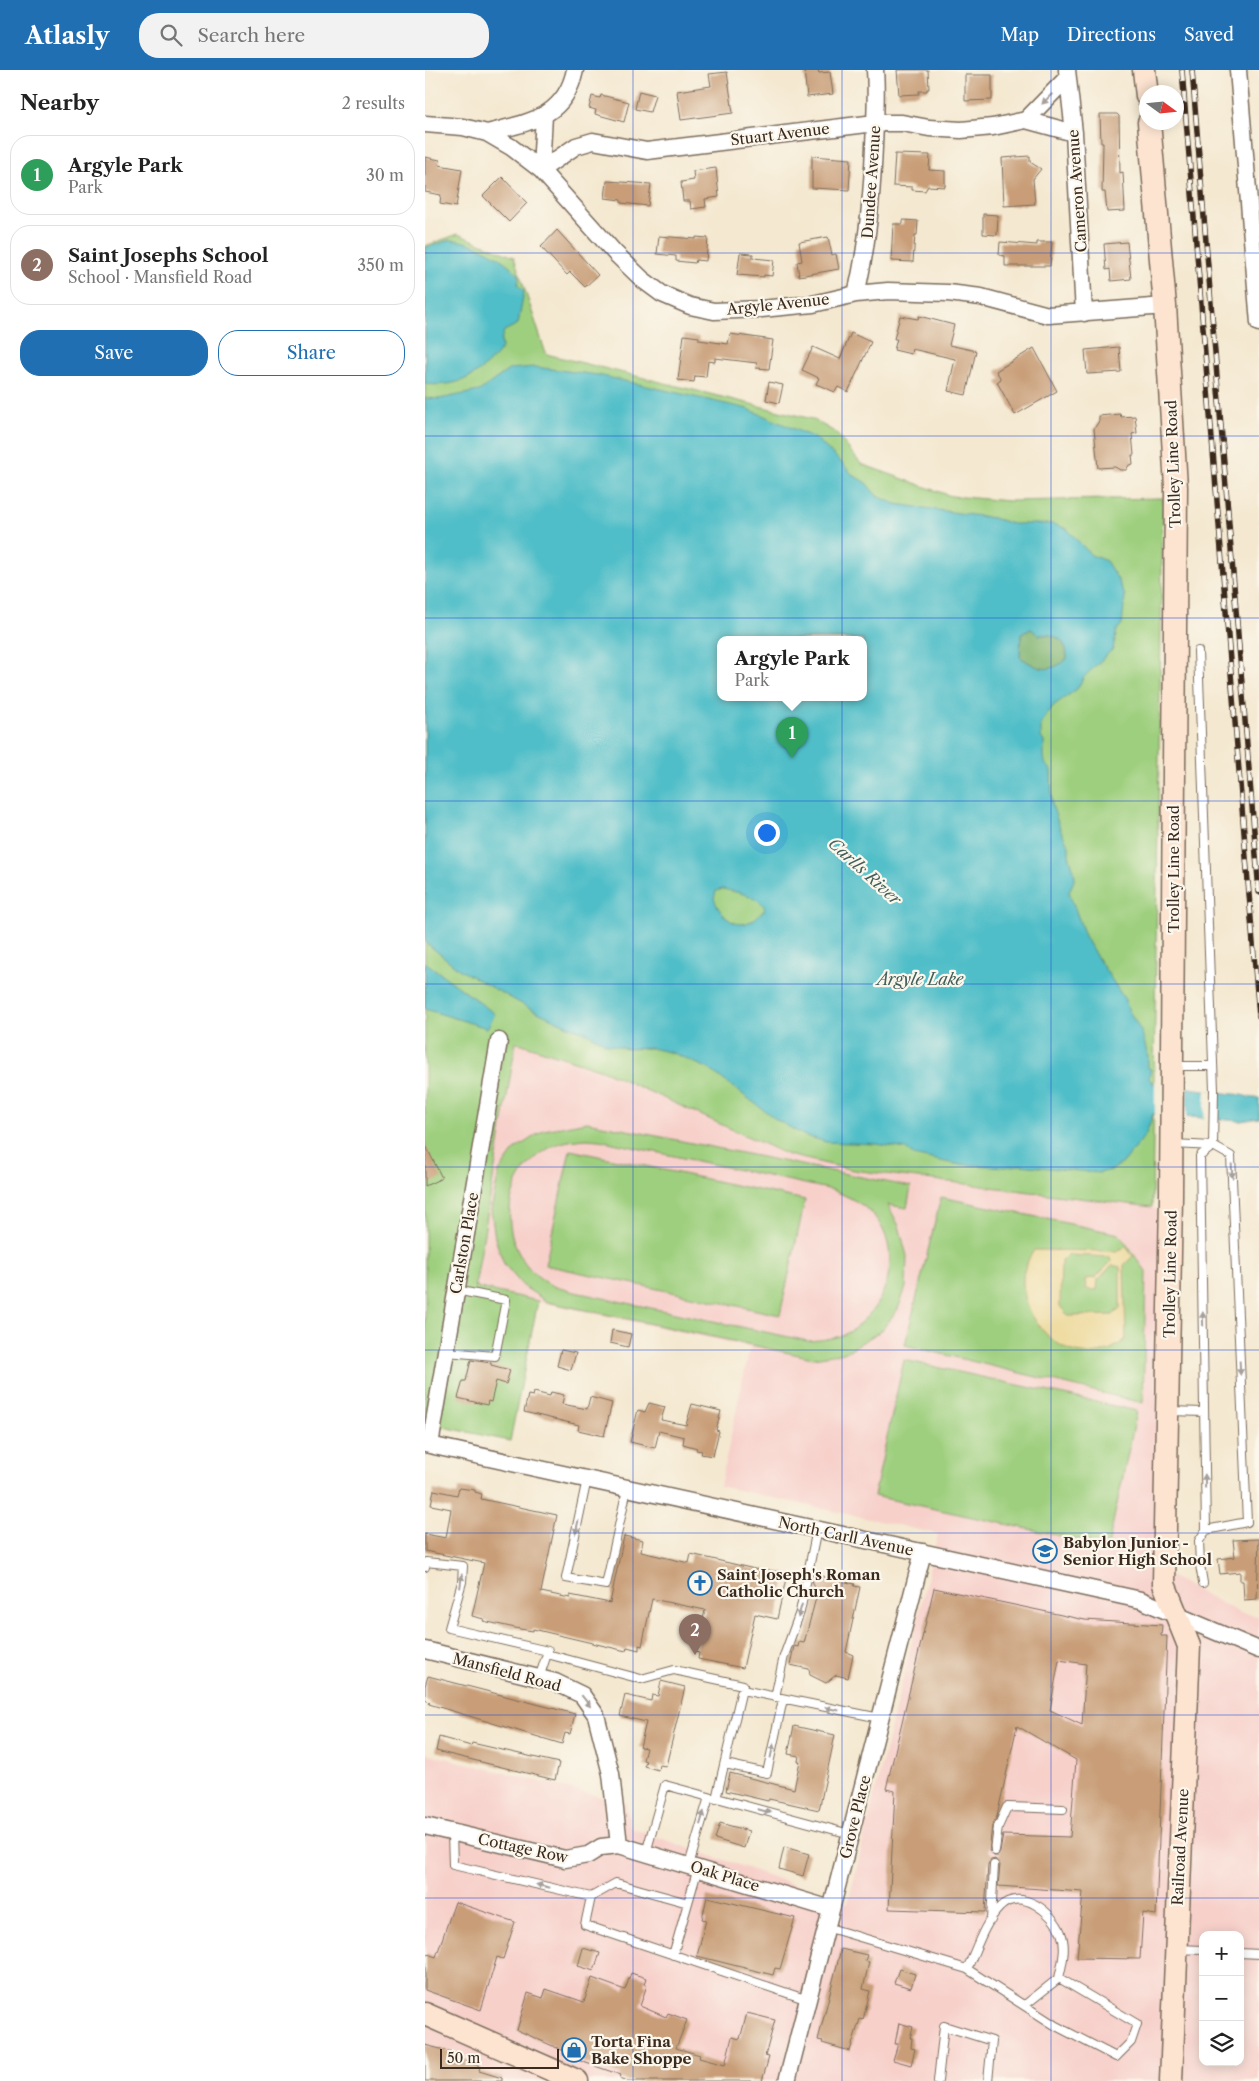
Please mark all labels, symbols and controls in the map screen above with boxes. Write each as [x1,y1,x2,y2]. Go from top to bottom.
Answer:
search box [139,13,489,58]
text: Atlasly [25,21,109,50]
icon: search [157,21,185,49]
text: Search here [197,24,305,47]
text: Map [1000,24,1039,46]
text: Directions [1067,24,1156,46]
text: Saved [1184,24,1234,46]
north arrow [1139,85,1184,130]
text: Nearby [20,90,99,115]
text: 2 results [342,93,405,113]
one-way arrow [1041,93,1053,105]
street label: Stuart Avenue [729,118,831,150]
street label: Dundee Avenue [858,125,884,239]
street label: Cameron Avenue [1063,129,1091,253]
text: Argyle Park [68,154,183,177]
text: 1 [33,165,41,185]
text: 30 m [366,165,404,185]
text: Park [68,177,103,197]
text: Saint Josephs School [68,244,269,267]
text: 2 [32,255,42,275]
text: 350 m [357,255,404,275]
text: School · Mansfield Road [68,267,252,287]
street label: Argyle Avenue [725,289,830,319]
button: Save [20,330,208,376]
button: Share [218,330,405,376]
street label: Trolley Line Road [1161,400,1185,528]
popup [717,636,867,701]
text: Argyle Park [735,647,849,670]
text: Park [735,670,769,690]
pin: 1 [776,717,808,758]
street label: Trolley Line Road [1164,805,1183,933]
your location [754,820,780,846]
water label: Carlls River [825,833,907,910]
water label: Argyle Lake [874,969,964,989]
one-way arrow [1228,1163,1236,1179]
street label: Carlston Place [446,1191,482,1295]
street label: Trolley Line Road [1159,1210,1181,1338]
one-way arrow [1198,1311,1206,1327]
one-way arrow [1237,1360,1245,1376]
one-way arrow [1201,1473,1209,1489]
street label: North Carll Avenue [777,1512,915,1560]
one-way arrow [573,1519,581,1535]
place label: Babylon Junior - Senior High School [1063,1533,1212,1569]
school or university icon: Babylon Junior - Senior High School [1032,1538,1058,1564]
place label: Saint Joseph's Roman Catholic Church [717,1565,881,1601]
church icon: Saint Joseph's Roman Catholic Church [687,1570,713,1596]
one-way arrow [457,1572,465,1588]
one-way arrow [795,1604,803,1619]
pin: 2 [679,1614,711,1655]
street label: Mansfield Road [451,1648,563,1696]
one-way arrow [581,1695,591,1708]
one-way arrow [824,1704,840,1712]
one-way arrow [768,1743,776,1758]
street label: Grove Place [835,1773,875,1861]
street label: Railroad Avenue [1167,1788,1193,1906]
one-way arrow [756,1807,771,1815]
one-way arrow [699,1811,707,1826]
street label: Cottage Row [476,1829,570,1867]
street label: Oak Place [688,1856,762,1896]
one-way arrow [535,1882,551,1890]
map controls [1199,1931,1244,2066]
button: + [1199,1931,1244,1976]
button: − [1199,1976,1244,2021]
button: layers [1199,2021,1244,2066]
place label: Torta Fina Bake Shoppe [591,2032,692,2068]
shop icon: Torta Fina Bake Shoppe [561,2037,587,2063]
scale bar [440,2046,559,2069]
text: 50 m [447,2049,480,2067]

